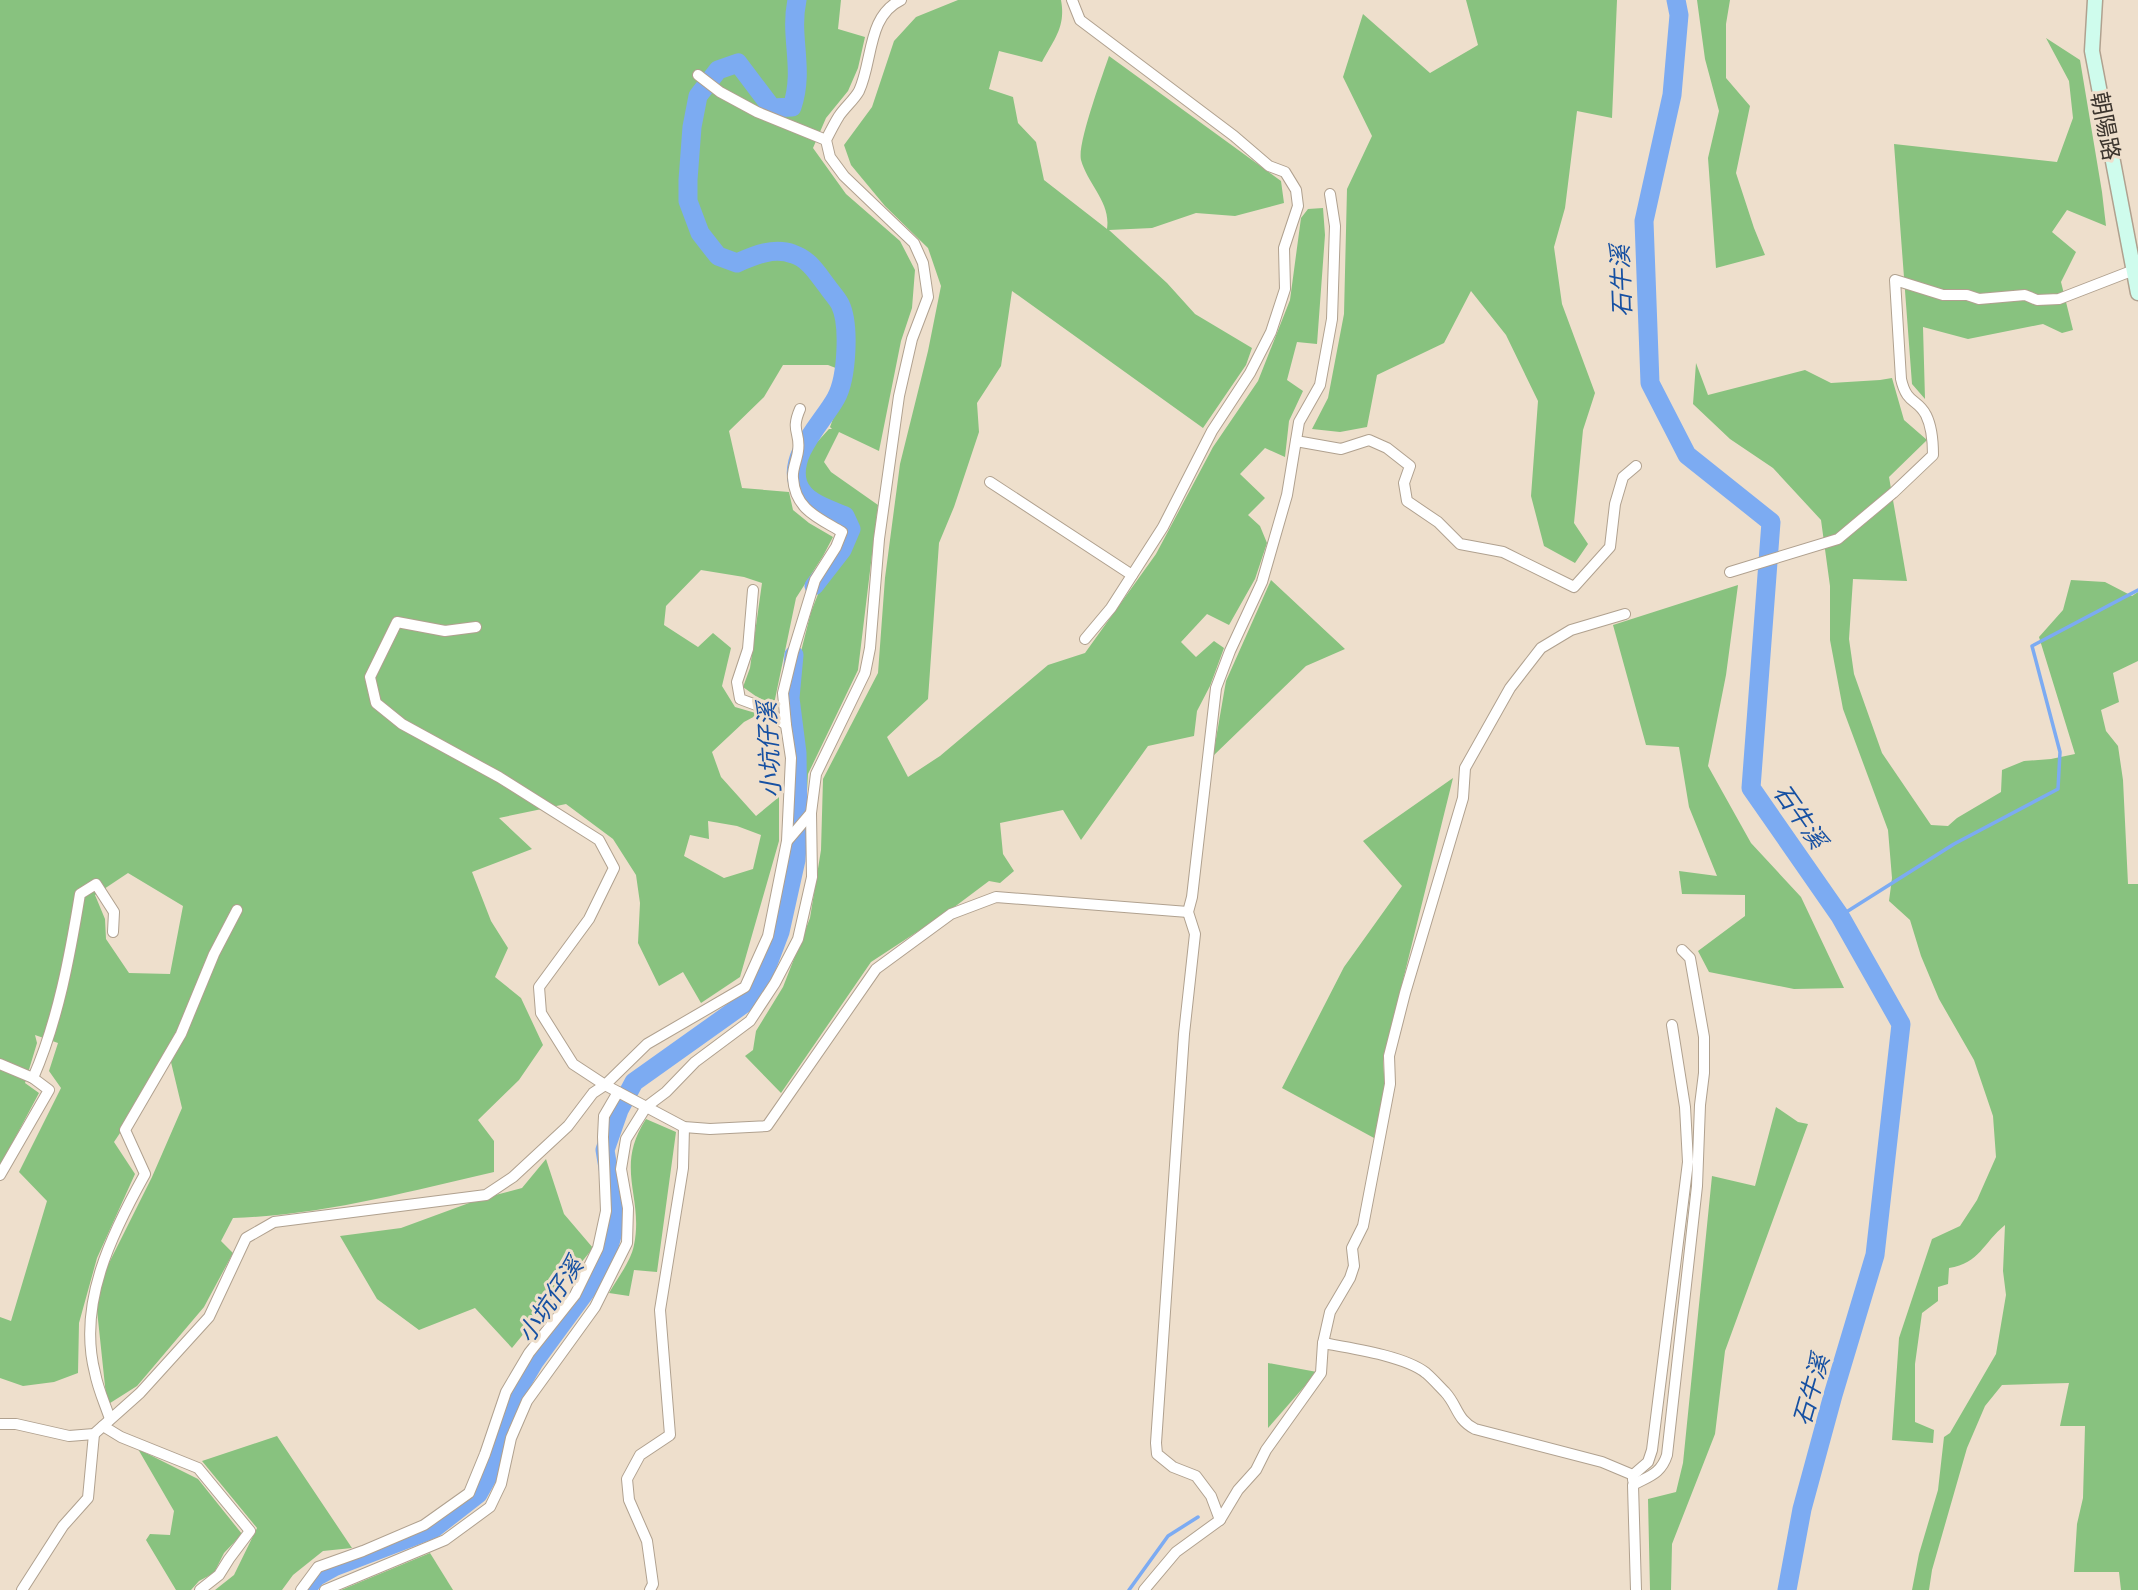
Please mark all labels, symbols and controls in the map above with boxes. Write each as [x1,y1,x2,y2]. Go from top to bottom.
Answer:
street label: 朝陽路 [2087,90,2125,162]
water label: 石牛溪 [1606,242,1636,317]
water label: 小坑仔溪 [753,698,785,799]
water label: 石牛溪 [1768,779,1833,856]
water label: 小坑仔溪 [512,1250,590,1347]
water label: 石牛溪 [1788,1349,1835,1428]

